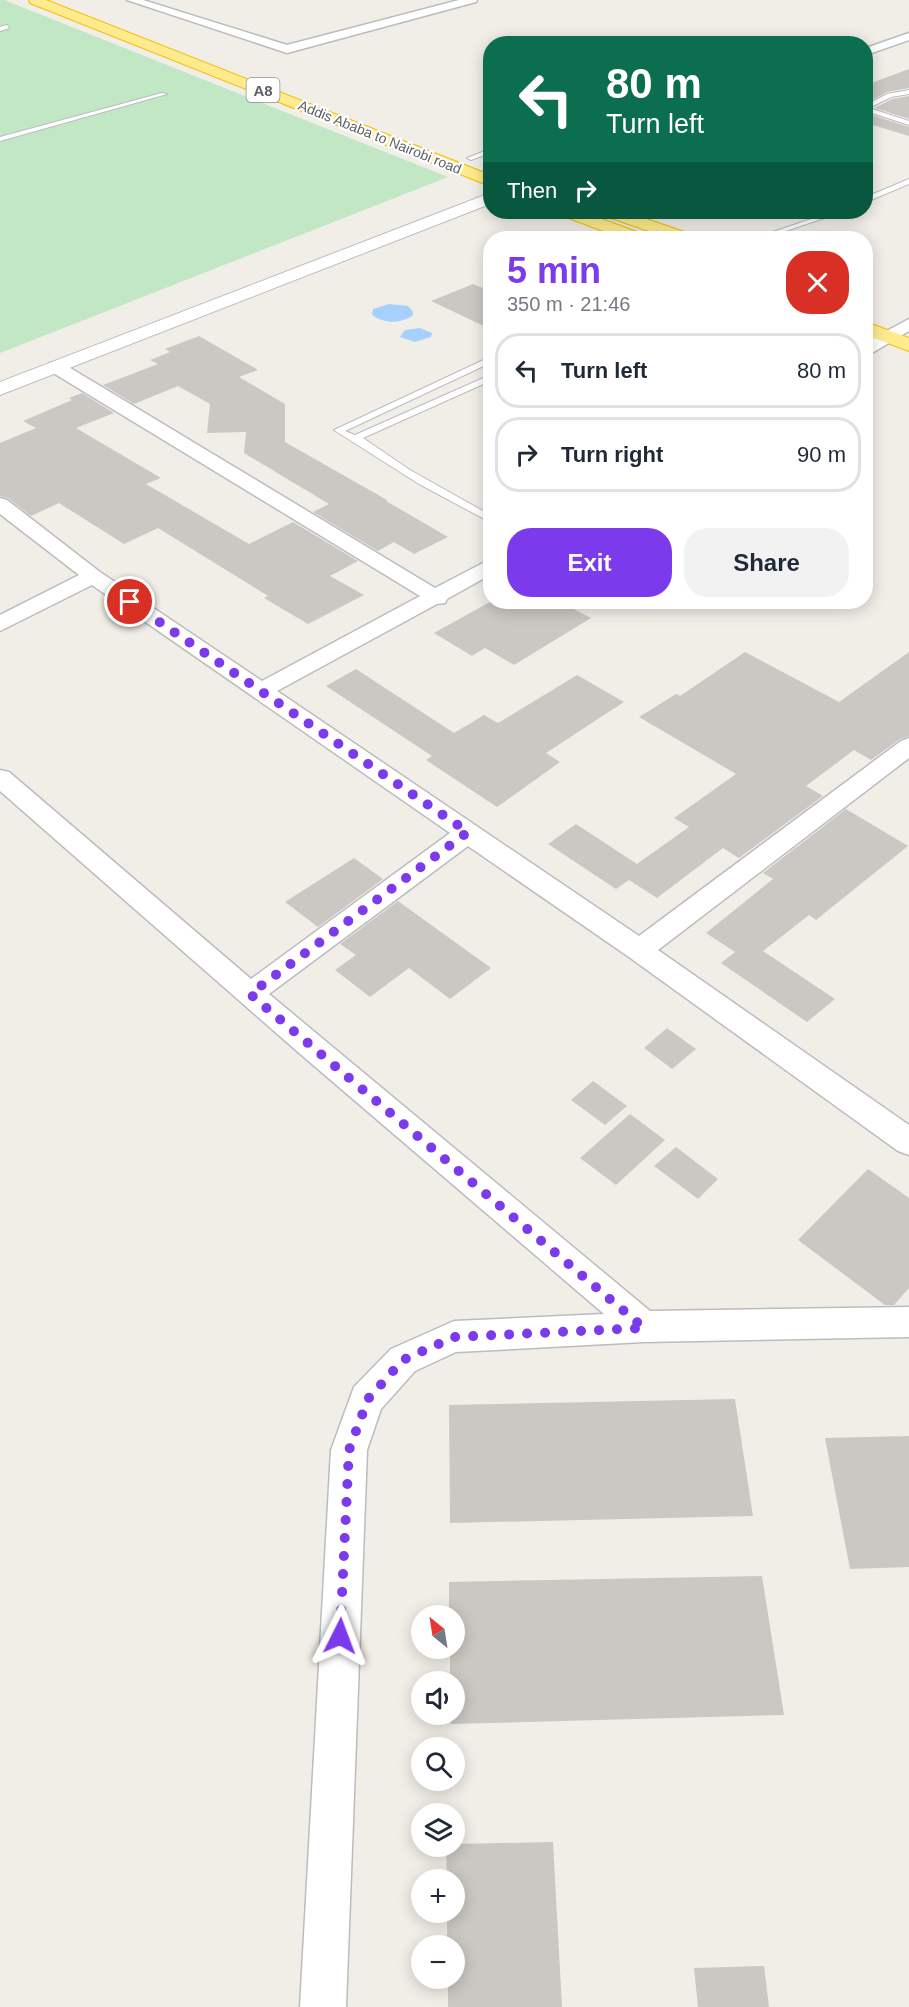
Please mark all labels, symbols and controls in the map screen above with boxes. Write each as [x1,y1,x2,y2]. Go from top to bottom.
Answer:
icon: left [507,60,585,138]
text: 80 m [606,60,702,107]
road number: A8 [246,78,280,102]
street label: Addis Ababa to Nairobi road [296,97,464,177]
text: Turn left [606,109,704,139]
icon: right [569,174,602,207]
text: Then [507,178,557,203]
text: 5 min [507,250,601,291]
button: close [786,251,849,314]
text: 350 m · 21:46 [507,293,630,315]
icon: left [510,354,543,387]
text: Turn left [561,358,647,383]
text: 80 m [797,358,846,383]
icon: right [510,438,543,471]
text: Turn right [561,442,663,467]
text: 90 m [797,442,846,467]
button: Exit [507,528,672,597]
button: Share [684,528,849,597]
pin [104,576,155,627]
icon: arrive [113,585,146,618]
position arrow [308,1604,372,1668]
north arrow [411,1605,465,1659]
map controls [411,1605,465,1989]
button: sound [411,1671,465,1725]
button: search [411,1737,465,1791]
button: layers [411,1803,465,1857]
button: + [411,1869,465,1923]
button: − [411,1935,465,1989]

